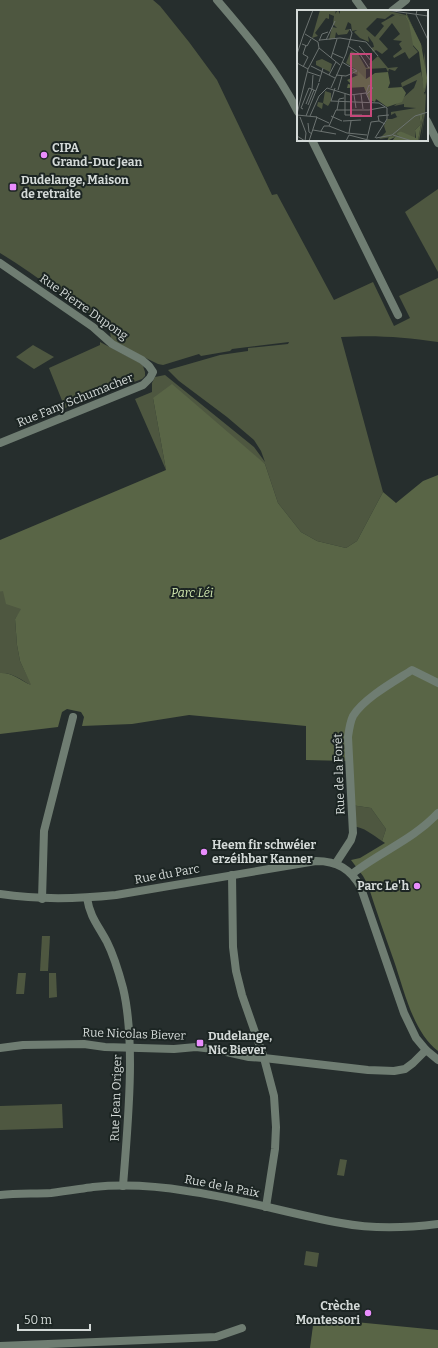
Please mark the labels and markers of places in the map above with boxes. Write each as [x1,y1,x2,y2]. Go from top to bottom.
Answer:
place label: CIPA Grand-Duc Jean [52,141,143,169]
marker: CIPA Grand-Duc Jean [39,150,49,160]
place label: Dudelange, Maison de retraite [21,173,129,201]
marker: Dudelange, Maison de retraite [8,182,18,192]
place label: Heem fir schwéier erzéihbar Kanner [212,838,316,866]
marker: Heem fir schwéier erzéihbar Kanner [199,847,209,857]
place label: Parc Le'h [357,879,409,893]
marker: Parc Le'h [412,881,422,891]
place label: Dudelange, Nic Biever [208,1029,272,1057]
marker: Dudelange, Nic Biever [195,1038,205,1048]
place label: Crèche Montessori [296,1299,360,1327]
marker: Crèche Montessori [363,1308,373,1318]

